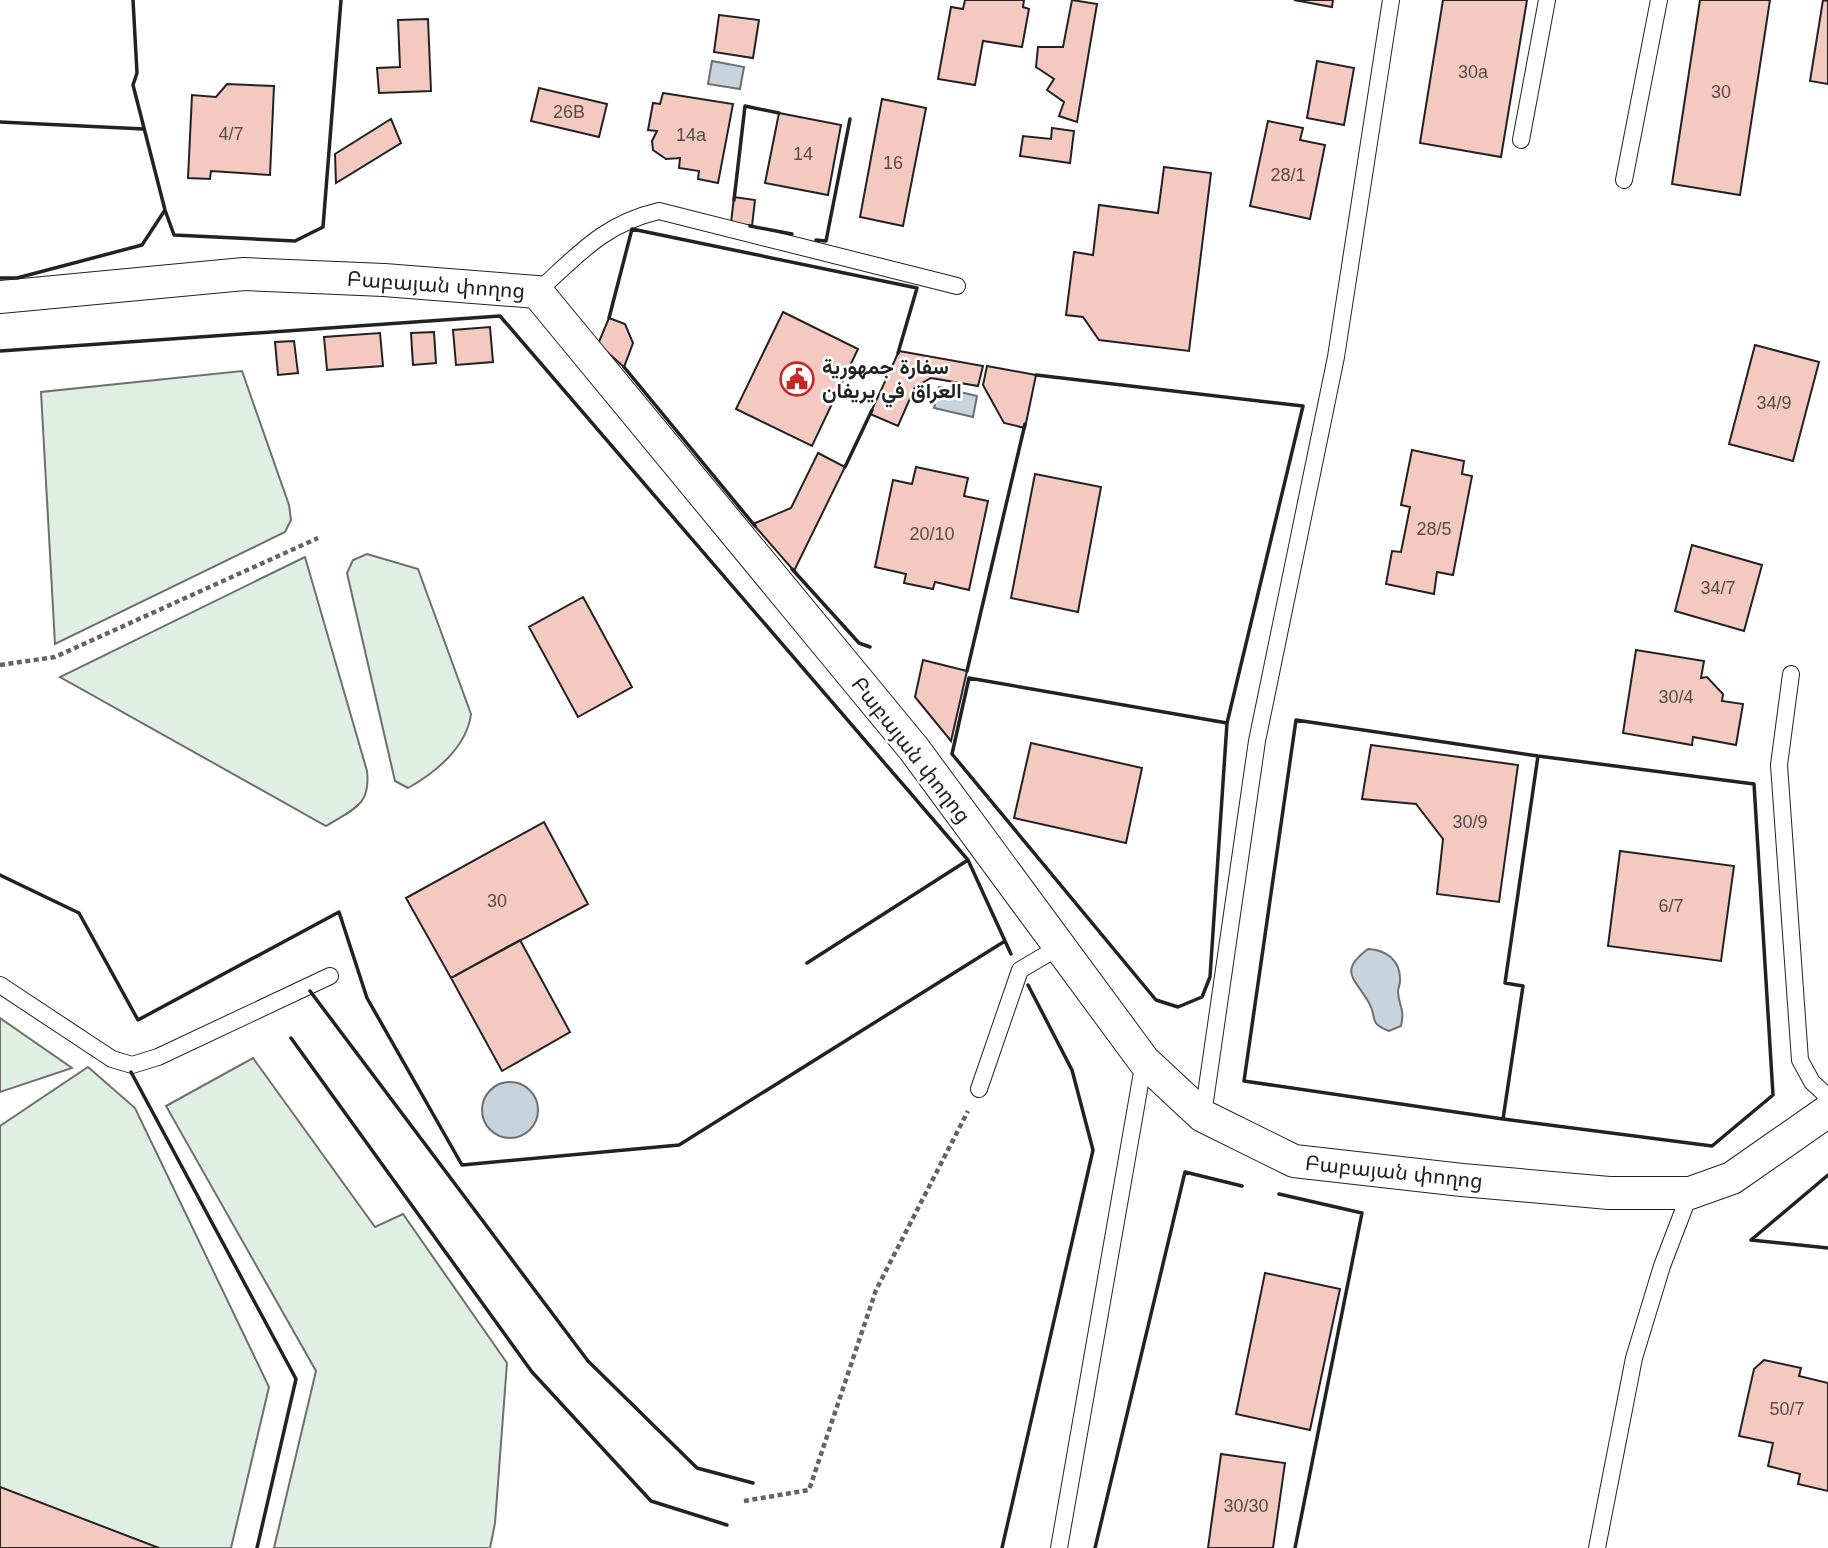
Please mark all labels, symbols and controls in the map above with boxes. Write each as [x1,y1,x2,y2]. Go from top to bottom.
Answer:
house number: 30a [1458,62,1489,82]
house number: 30 [1711,82,1731,102]
house number: 26B [553,102,585,122]
house number: 4/7 [218,124,244,144]
house number: 14a [676,125,707,145]
house number: 14 [793,144,813,164]
house number: 16 [883,153,903,173]
house number: 28/1 [1270,165,1306,185]
street label: Բաբայան փողոց [346,267,526,303]
place label: سفارة جمهورية العراق في يريفان [822,355,962,408]
public building icon: سفارة جمهورية العراق في يريفان [778,360,816,398]
house number: 34/9 [1756,393,1792,413]
house number: 28/5 [1416,519,1452,539]
house number: 20/10 [909,524,955,544]
house number: 34/7 [1700,578,1736,598]
street label: Բաբայան փողոց [847,672,975,828]
house number: 30/4 [1658,687,1694,707]
house number: 30/9 [1452,812,1488,832]
house number: 30 [487,891,507,911]
house number: 6/7 [1658,896,1684,916]
street label: Բաբայան փողոց [1304,1151,1484,1193]
house number: 50/7 [1769,1399,1805,1419]
house number: 30/30 [1223,1496,1269,1516]

